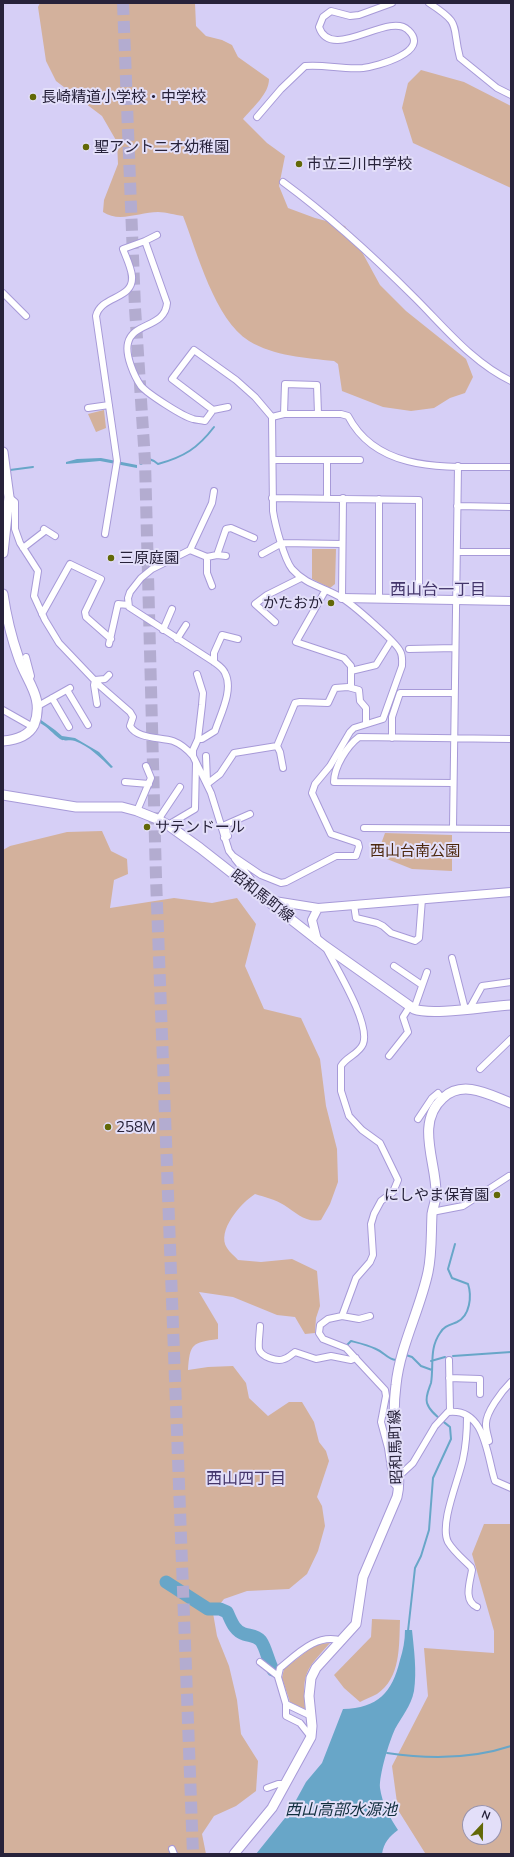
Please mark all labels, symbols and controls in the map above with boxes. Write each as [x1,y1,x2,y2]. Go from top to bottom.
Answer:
place label: 長崎精道小学校・中学校 [41,88,206,106]
marker: 長崎精道小学校・中学校 [28,92,38,102]
place label: 聖アントニオ幼稚園 [94,138,229,156]
marker: 聖アントニオ幼稚園 [81,142,91,152]
place label: 市立三川中学校 [307,155,412,173]
marker: 市立三川中学校 [294,159,304,169]
place label: 三原庭園 [119,549,179,567]
marker: 三原庭園 [106,553,116,563]
district label: 西山台一丁目 [390,580,486,600]
place label: かたおか [263,594,323,612]
marker: かたおか [326,598,336,608]
place label: サテンドール [155,818,245,836]
marker: サテンドール [142,822,152,832]
park label: 西山台南公園 [370,842,460,860]
street label: 昭和馬町線 [227,866,297,926]
place label: 258M [116,1118,156,1136]
marker: 258M [103,1122,113,1132]
place label: にしやま保育園 [384,1186,489,1204]
marker: にしやま保育園 [492,1190,502,1200]
street label: 昭和馬町線 [386,1409,406,1485]
district label: 西山四丁目 [206,1469,286,1489]
water label: 西山高部水源池 [285,1800,397,1820]
north arrow [462,1805,502,1845]
text: N [480,1807,493,1823]

